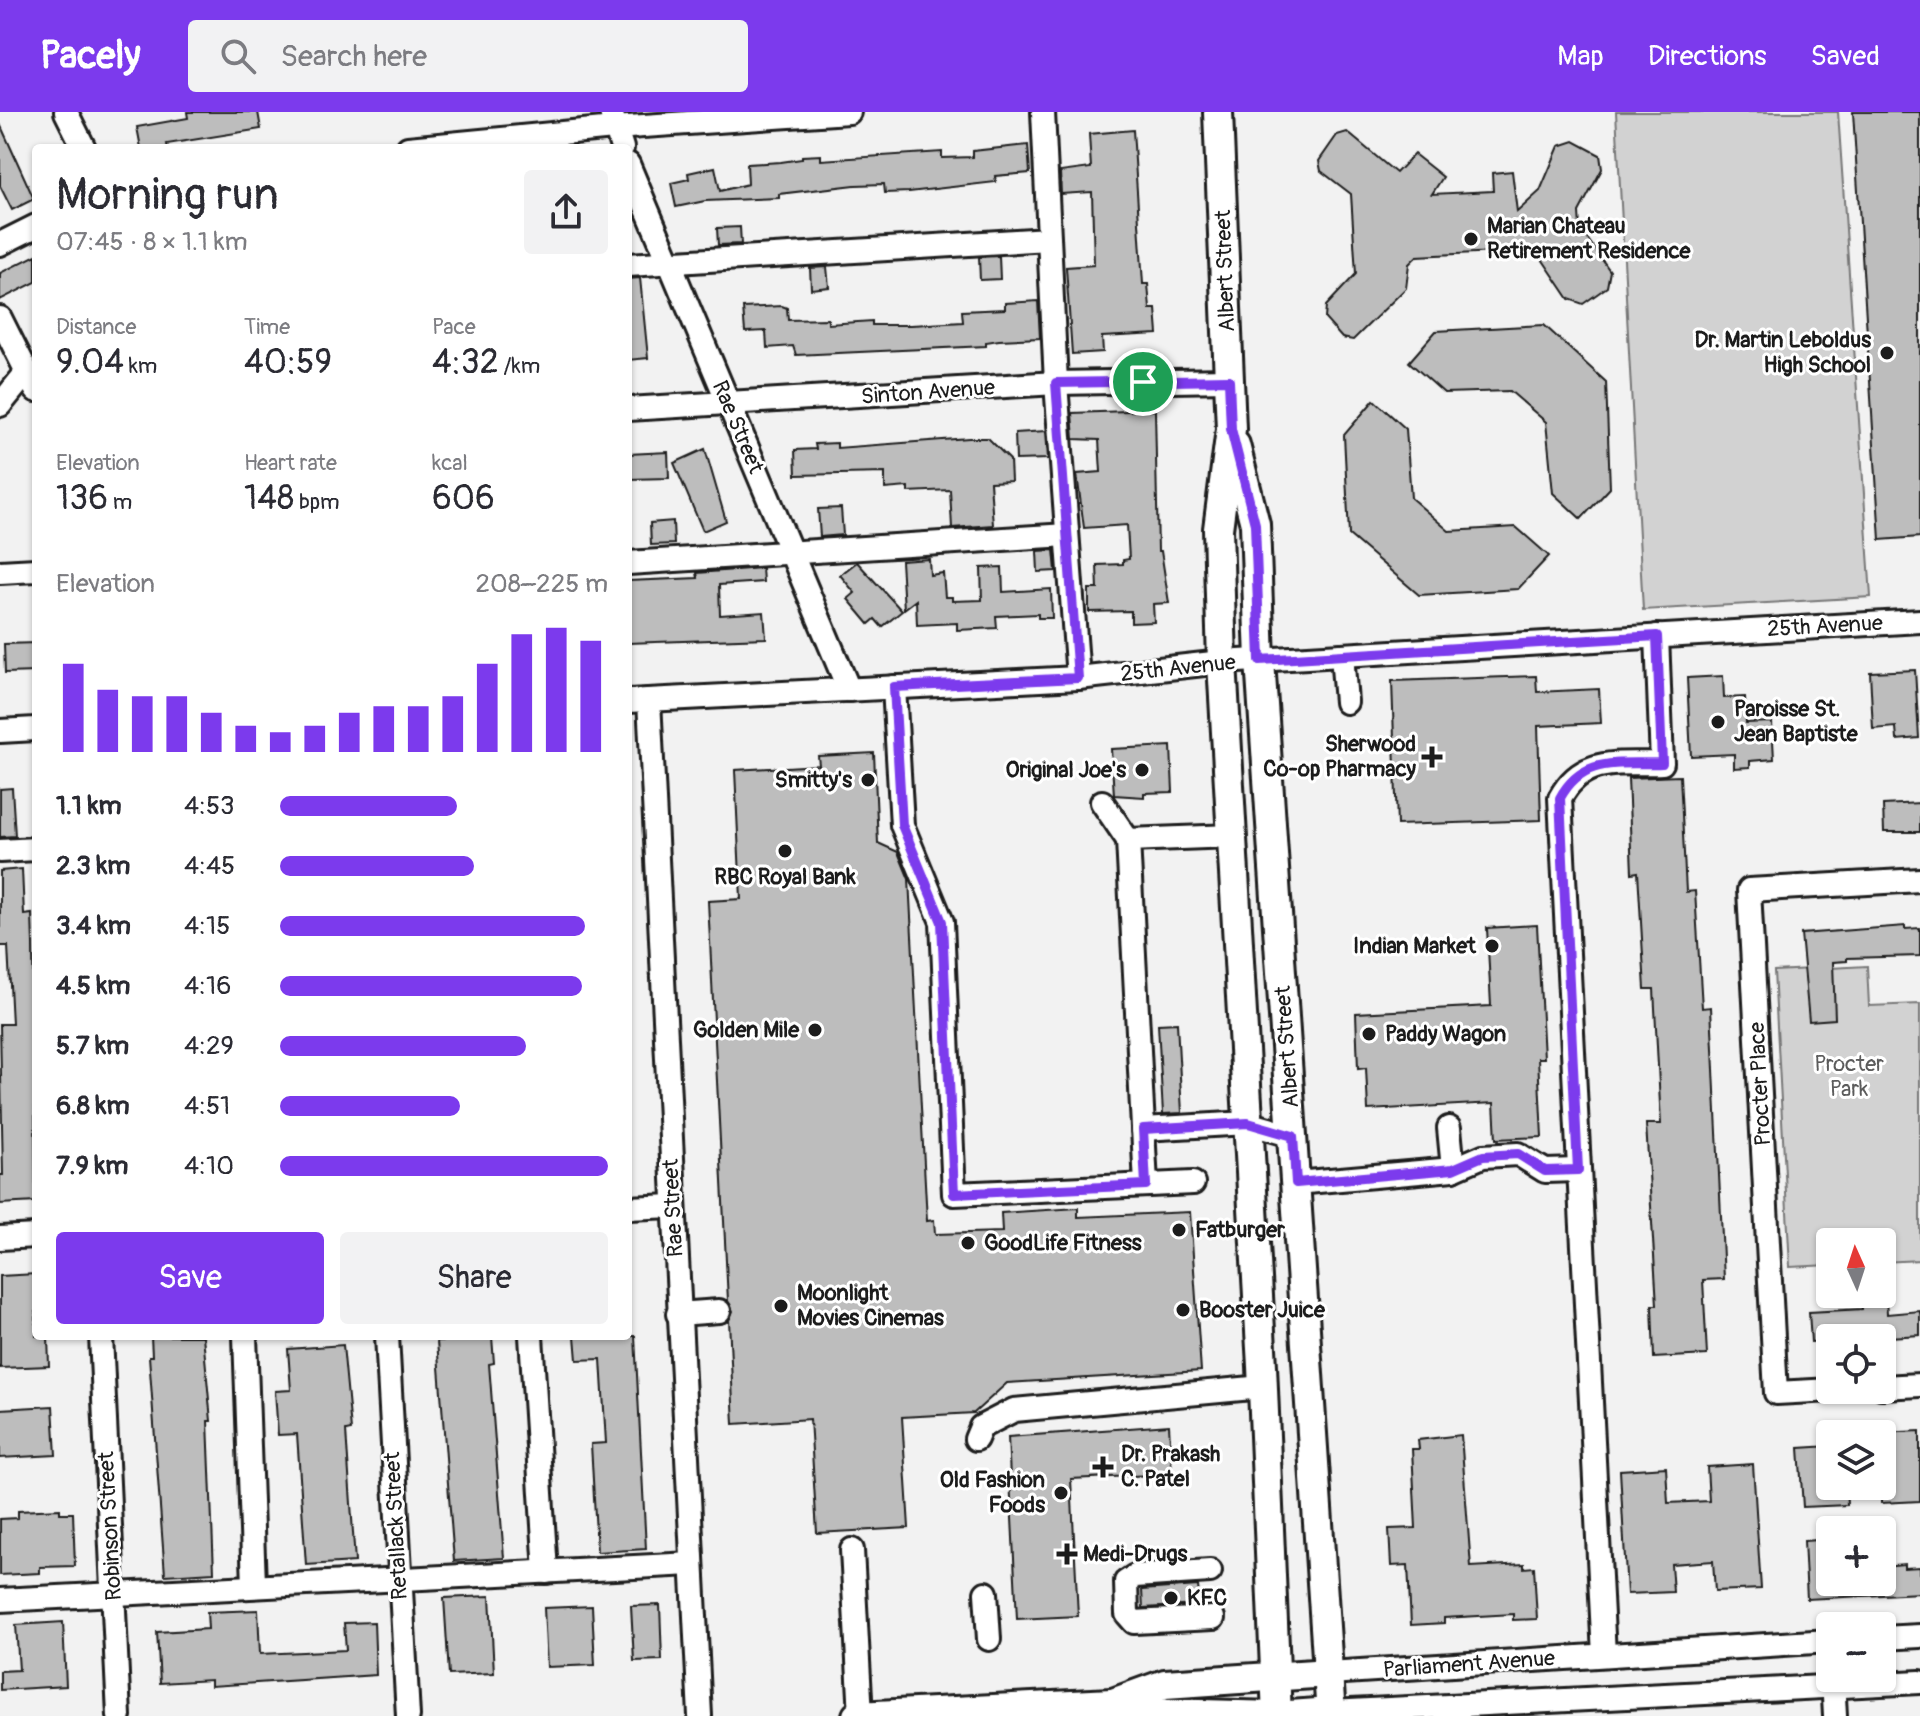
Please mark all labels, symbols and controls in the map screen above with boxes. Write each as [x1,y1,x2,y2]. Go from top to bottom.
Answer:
search box [188,20,748,92]
text: Pacely [40,32,140,80]
icon: search [216,34,260,78]
text: Search here [280,38,427,75]
text: Map [1557,39,1604,74]
text: Directions [1648,39,1767,74]
text: Saved [1811,39,1880,74]
text: Morning run [56,168,279,223]
button: share [524,170,608,254]
street label: Albert Street [1209,209,1241,333]
place label: Marian Chateau Retirement Residence [1487,212,1692,265]
text: 07:45 · 8 × 1.1 km [56,226,248,258]
marker: Marian Chateau Retirement Residence [1462,230,1480,248]
text: Distance [56,313,136,341]
text: Time [244,313,290,341]
text: Pace [432,313,476,341]
place label: Dr. Martin Leboldus High School [1695,326,1871,379]
text: 9.04 [56,341,124,384]
text: 40:59 [244,341,332,384]
text: 4:32 [432,341,499,384]
marker: Dr. Martin Leboldus High School [1878,344,1896,362]
pin [1109,348,1177,416]
text: km [124,352,157,380]
text: /km [499,352,540,380]
icon: arrive [1121,360,1165,404]
street label: Sinton Avenue [860,373,996,411]
street label: Rae Street [706,376,770,478]
text: Elevation [56,449,140,477]
text: Heart rate [244,449,337,477]
text: kcal [432,449,468,477]
text: 136 [56,477,108,520]
text: 148 [244,477,294,520]
text: 606 [432,477,495,520]
text: m [108,488,132,516]
text: bpm [294,488,340,516]
text: Elevation [56,568,155,600]
text: 208–225 m [475,568,608,600]
street label: 25th Avenue [1766,609,1884,643]
street label: 25th Avenue [1119,648,1237,688]
place label: Paroisse St. Jean Baptiste [1734,695,1859,748]
marker: Paroisse St. Jean Baptiste [1709,713,1727,731]
place label: Sherwood Co-op Pharmacy [1263,730,1417,783]
marker: Sherwood Co-op Pharmacy [1423,748,1441,766]
place label: Original Joe's [1005,756,1126,784]
marker: Original Joe's [1133,761,1151,779]
place label: Smitty's [775,766,852,794]
marker: Smitty's [859,771,877,789]
text: 1.1 km [56,790,122,822]
text: 4:53 [184,790,235,822]
marker: RBC Royal Bank [776,842,794,860]
text: 2.3 km [56,850,130,882]
text: 4:45 [184,850,235,882]
place label: RBC Royal Bank [714,863,857,891]
text: 3.4 km [56,910,131,942]
text: 4:15 [184,910,230,942]
place label: Indian Market [1353,932,1477,960]
marker: Indian Market [1483,937,1501,955]
text: 4.5 km [56,970,130,1002]
text: 4:16 [184,970,231,1002]
street label: Albert Street [1269,985,1305,1109]
place label: Golden Mile [693,1016,800,1044]
place label: Paddy Wagon [1385,1020,1506,1048]
marker: Golden Mile [806,1021,824,1039]
street label: Procter Place [1743,1021,1777,1147]
marker: Paddy Wagon [1360,1025,1378,1043]
text: 5.7 km [56,1030,129,1062]
text: 4:29 [184,1030,234,1062]
park label: Procter Park [1814,1050,1884,1103]
text: 6.8 km [56,1090,130,1122]
text: 4:51 [184,1090,230,1122]
text: 7.9 km [56,1150,128,1182]
text: 4:10 [184,1150,234,1182]
street label: Rae Street [656,1158,690,1258]
place label: Fatburger [1195,1216,1286,1244]
marker: Fatburger [1170,1221,1188,1239]
north arrow [1816,1228,1896,1308]
map controls [1816,1228,1896,1692]
place label: GoodLife Fitness [984,1229,1142,1257]
button: Save [56,1232,324,1324]
button: Share [340,1232,608,1324]
marker: GoodLife Fitness [959,1234,977,1252]
place label: Moonlight Movies Cinemas [797,1279,944,1332]
place label: Booster Juice [1199,1296,1326,1324]
marker: Moonlight Movies Cinemas [772,1297,790,1315]
marker: Booster Juice [1174,1301,1192,1319]
button: locate [1816,1324,1896,1404]
button: layers [1816,1420,1896,1500]
place label: Dr. Prakash C. Patel [1121,1440,1220,1493]
street label: Robinson Street [92,1451,128,1601]
street label: Retallack Street [378,1451,414,1601]
marker: Dr. Prakash C. Patel [1092,1456,1114,1478]
place label: Old Fashion Foods [940,1466,1045,1519]
marker: Old Fashion Foods [1052,1484,1070,1502]
button: + [1816,1516,1896,1596]
place label: Medi-Drugs [1083,1540,1188,1568]
marker: Medi-Drugs [1058,1545,1076,1563]
place label: KFC [1187,1584,1228,1612]
marker: KFC [1162,1589,1180,1607]
button: − [1816,1612,1896,1692]
street label: Parliament Avenue [1382,1644,1556,1684]

